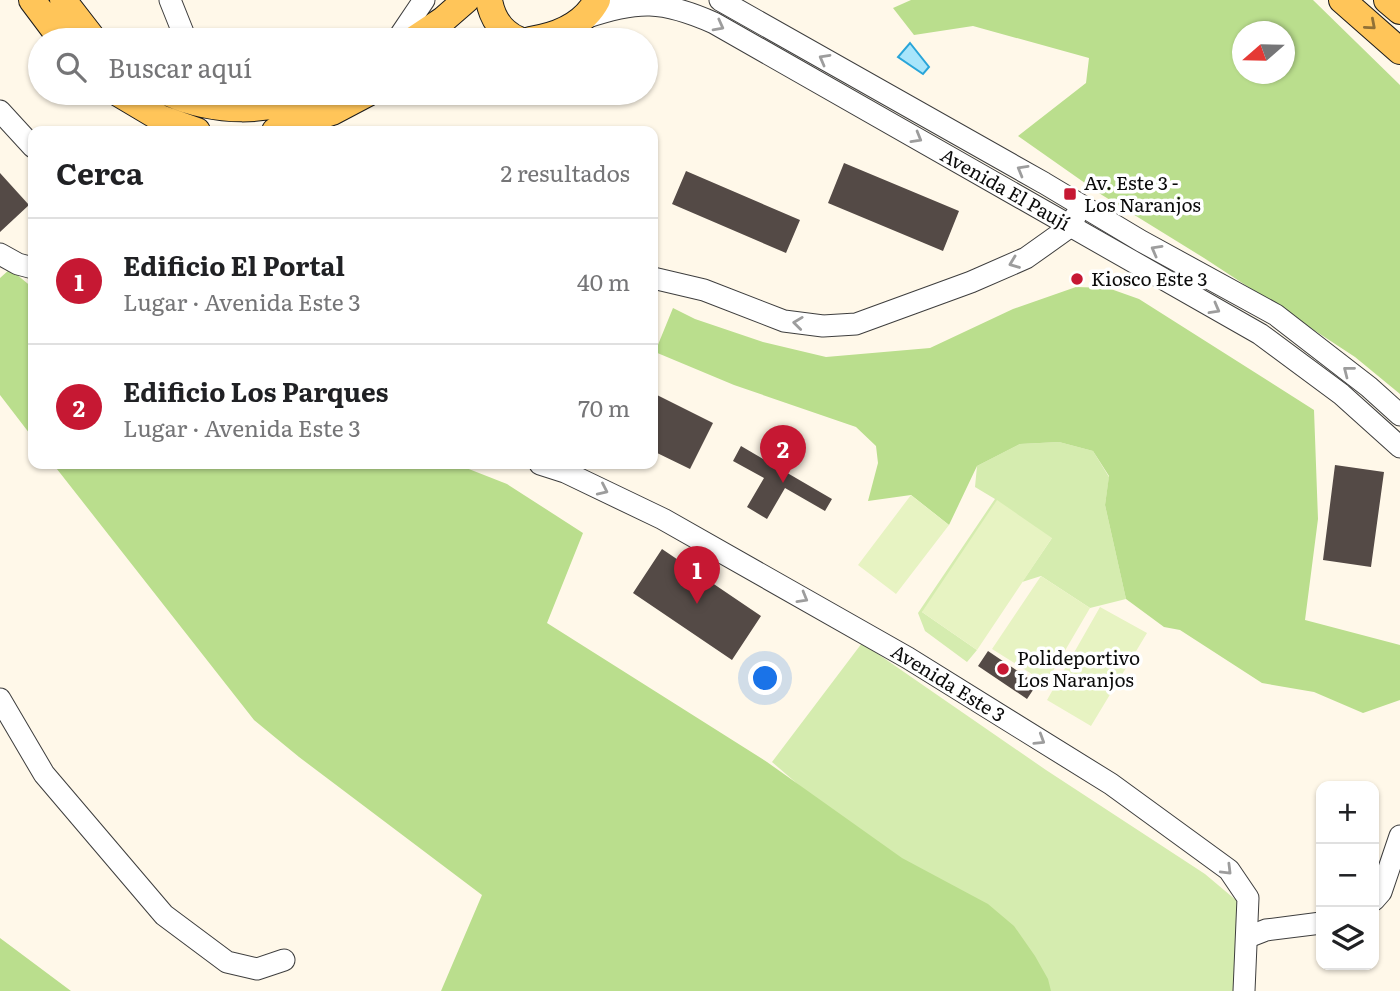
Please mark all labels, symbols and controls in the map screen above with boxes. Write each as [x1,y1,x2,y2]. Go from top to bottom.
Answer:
one-way arrow [1363,17,1376,30]
one-way arrow [712,18,724,32]
north arrow [1232,21,1295,84]
search box [28,28,658,105]
text: Buscar aquí [108,47,252,86]
icon: search [52,48,90,86]
one-way arrow [818,54,831,67]
one-way arrow [910,130,922,143]
street label: Avenida El Paují [936,140,1076,236]
text: Cerca [56,150,143,194]
text: 2 resultados [500,155,630,189]
one-way arrow [1016,166,1029,179]
place label: Av. Este 3 - Los Naranjos [1084,168,1201,218]
marker: Av. Este 3 - Los Naranjos [1062,186,1078,202]
text: Edificio El Portal [123,245,345,284]
one-way arrow [1151,245,1164,258]
one-way arrow [1008,254,1020,268]
text: 1 [74,264,84,298]
text: 40 m [577,264,630,298]
place label: Kiosco Este 3 [1091,264,1207,292]
marker: Kiosco Este 3 [1069,271,1085,287]
text: Lugar · Avenida Este 3 [123,284,361,318]
one-way arrow [1207,301,1220,314]
one-way arrow [792,315,804,330]
one-way arrow [1344,367,1357,379]
text: Edificio Los Parques [123,371,389,410]
text: 2 [73,390,85,424]
text: 70 m [578,390,630,424]
text: Lugar · Avenida Este 3 [123,410,361,444]
pin: 2 [760,425,806,483]
one-way arrow [596,482,608,496]
pin: 1 [674,546,720,604]
one-way arrow [796,590,809,603]
street label: Avenida Este 3 [887,636,1011,728]
place label: Polideportivo Los Naranjos [1017,643,1140,693]
your location [748,661,782,695]
marker: Polideportivo Los Naranjos [995,661,1011,677]
one-way arrow [1033,732,1046,745]
map controls [1316,781,1379,970]
button: + [1316,781,1379,844]
button: − [1316,844,1379,907]
one-way arrow [1218,862,1231,875]
button: layers [1316,907,1379,970]

